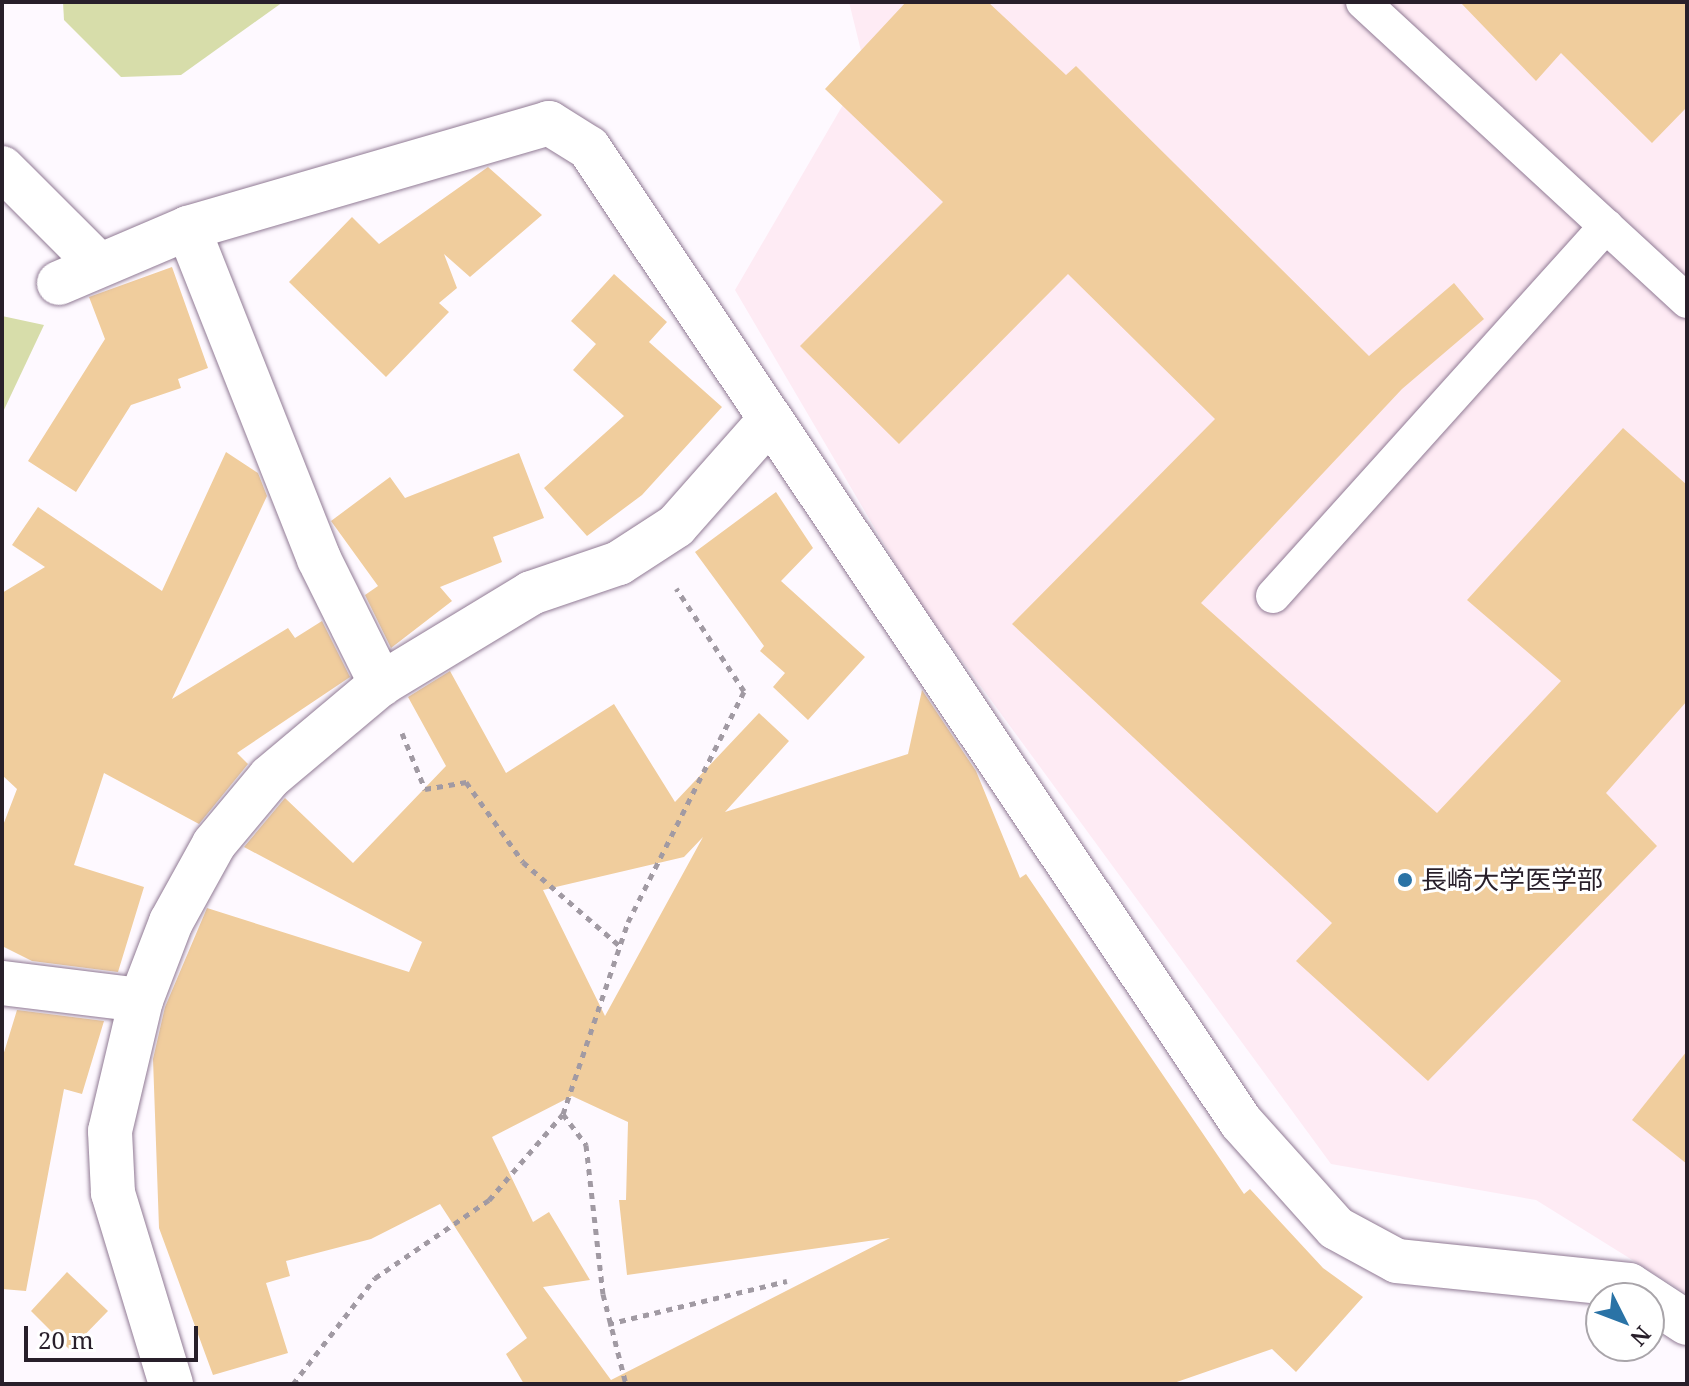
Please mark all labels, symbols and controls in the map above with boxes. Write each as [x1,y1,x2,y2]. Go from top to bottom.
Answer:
place label: 長崎大学医学部 [1421,864,1603,896]
marker: 長崎大学医学部 [1396,871,1414,889]
north arrow [1585,1282,1665,1362]
scale bar [28,1310,202,1360]
text: N [1624,1320,1658,1353]
text: 20 m [38,1323,94,1356]

